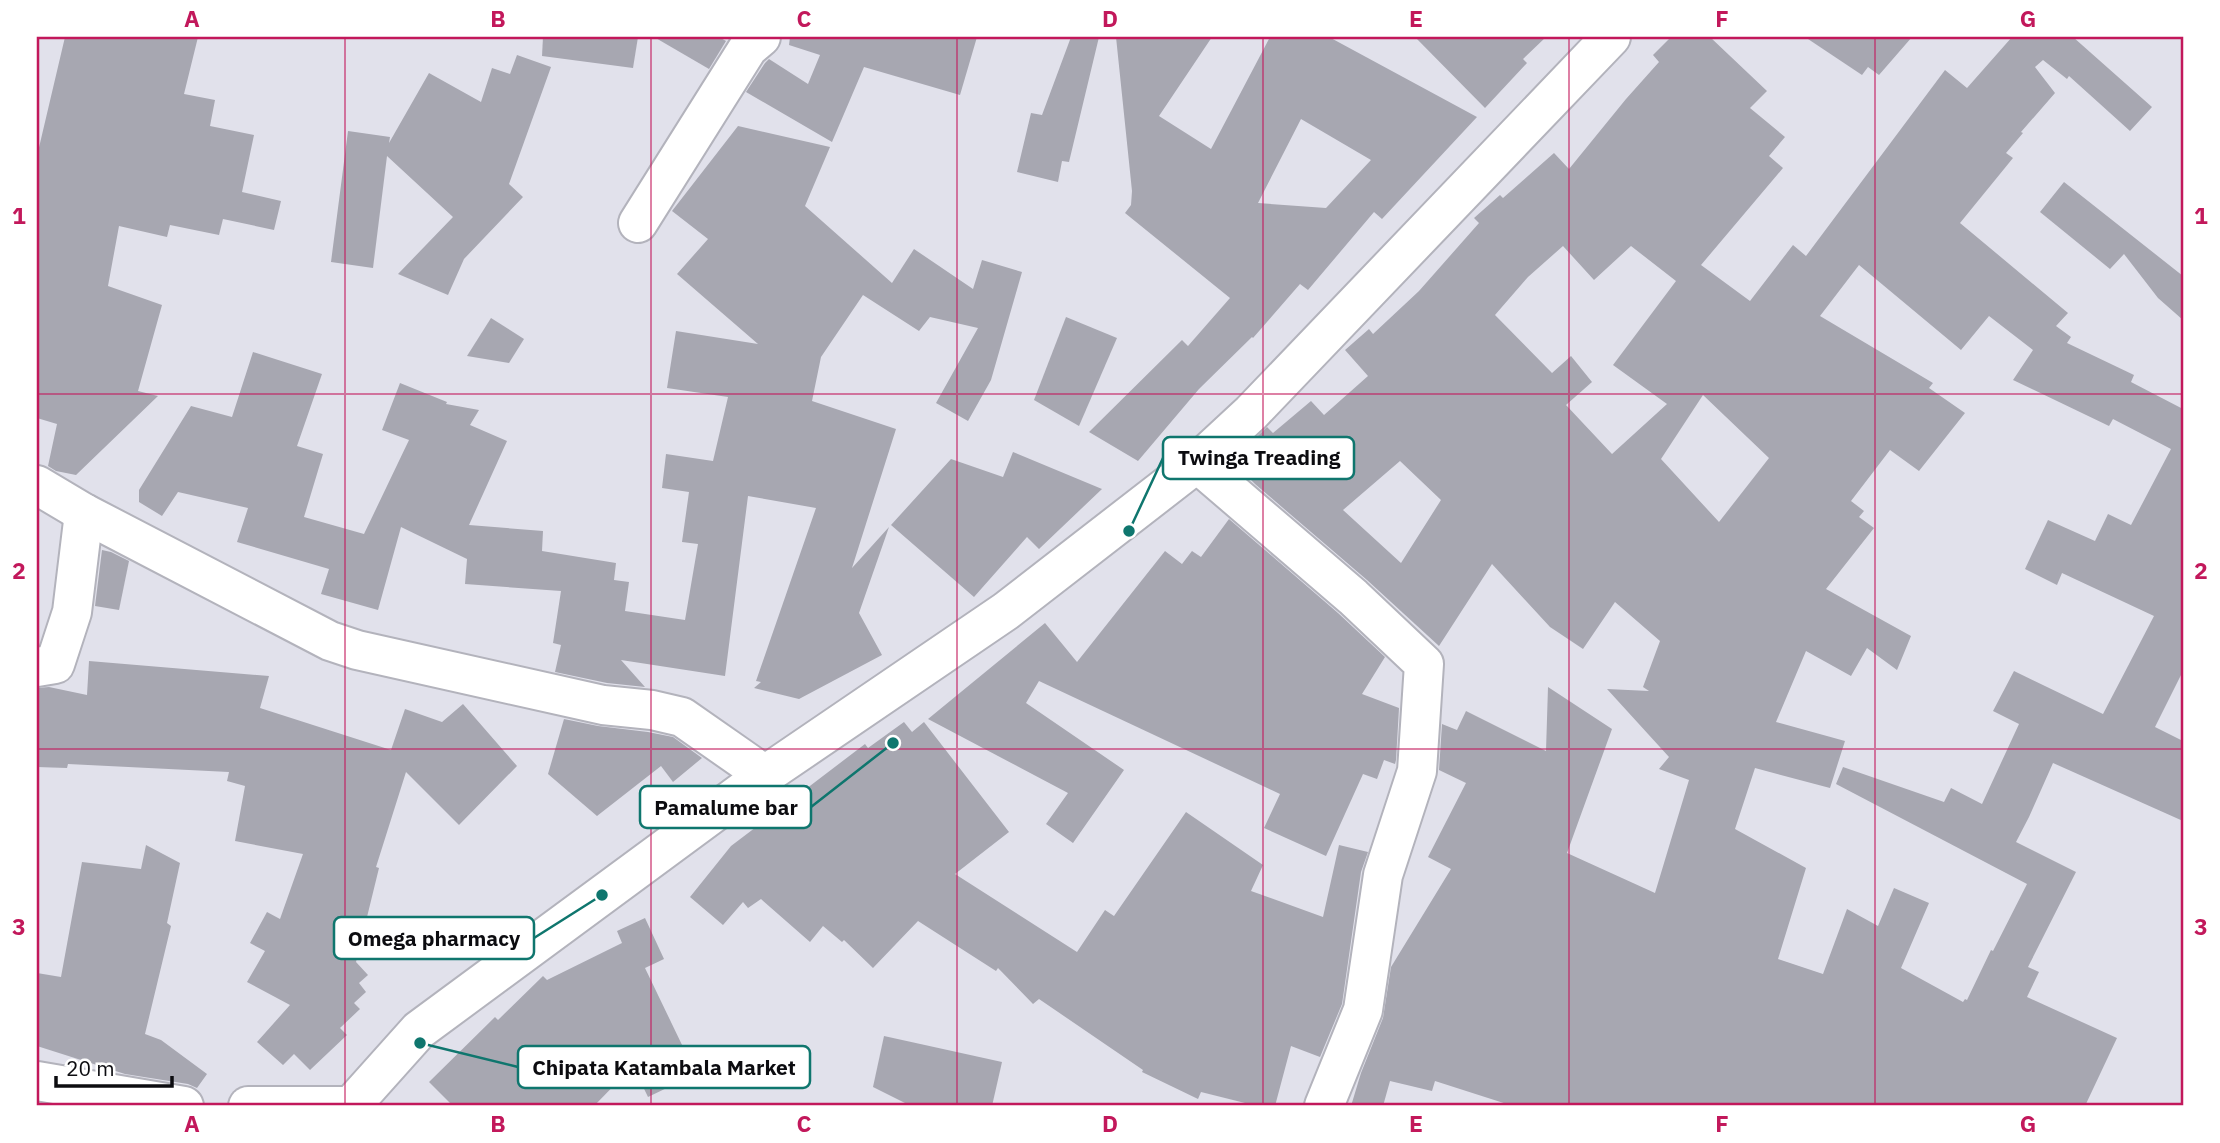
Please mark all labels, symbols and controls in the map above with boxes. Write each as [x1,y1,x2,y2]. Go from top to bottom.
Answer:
text: A [184,3,200,33]
text: B [490,3,506,33]
text: C [797,3,812,33]
text: D [1102,3,1118,33]
text: E [1409,3,1423,33]
text: F [1715,3,1729,33]
text: G [2020,3,2036,33]
text: 1 [12,200,26,230]
text: 1 [2194,200,2208,230]
callout: Twinga Treading [1163,437,1354,479]
text: Twinga Treading [1178,443,1341,471]
text: 2 [12,555,26,585]
text: 2 [2194,555,2208,585]
callout: Pamalume bar [640,786,811,828]
text: Pamalume bar [654,793,798,821]
text: 3 [12,911,26,941]
text: 3 [2194,911,2208,941]
callout: Omega pharmacy [334,917,534,959]
text: Omega pharmacy [348,924,521,952]
scale bar [56,1045,172,1089]
callout: Chipata Katambala Market [518,1046,810,1088]
text: Chipata Katambala Market [532,1053,796,1081]
text: 20 m [66,1054,115,1082]
text: A [184,1108,200,1138]
text: B [490,1108,506,1138]
text: C [797,1108,812,1138]
text: D [1102,1108,1118,1138]
text: E [1409,1108,1423,1138]
text: F [1715,1108,1729,1138]
text: G [2020,1108,2036,1138]

